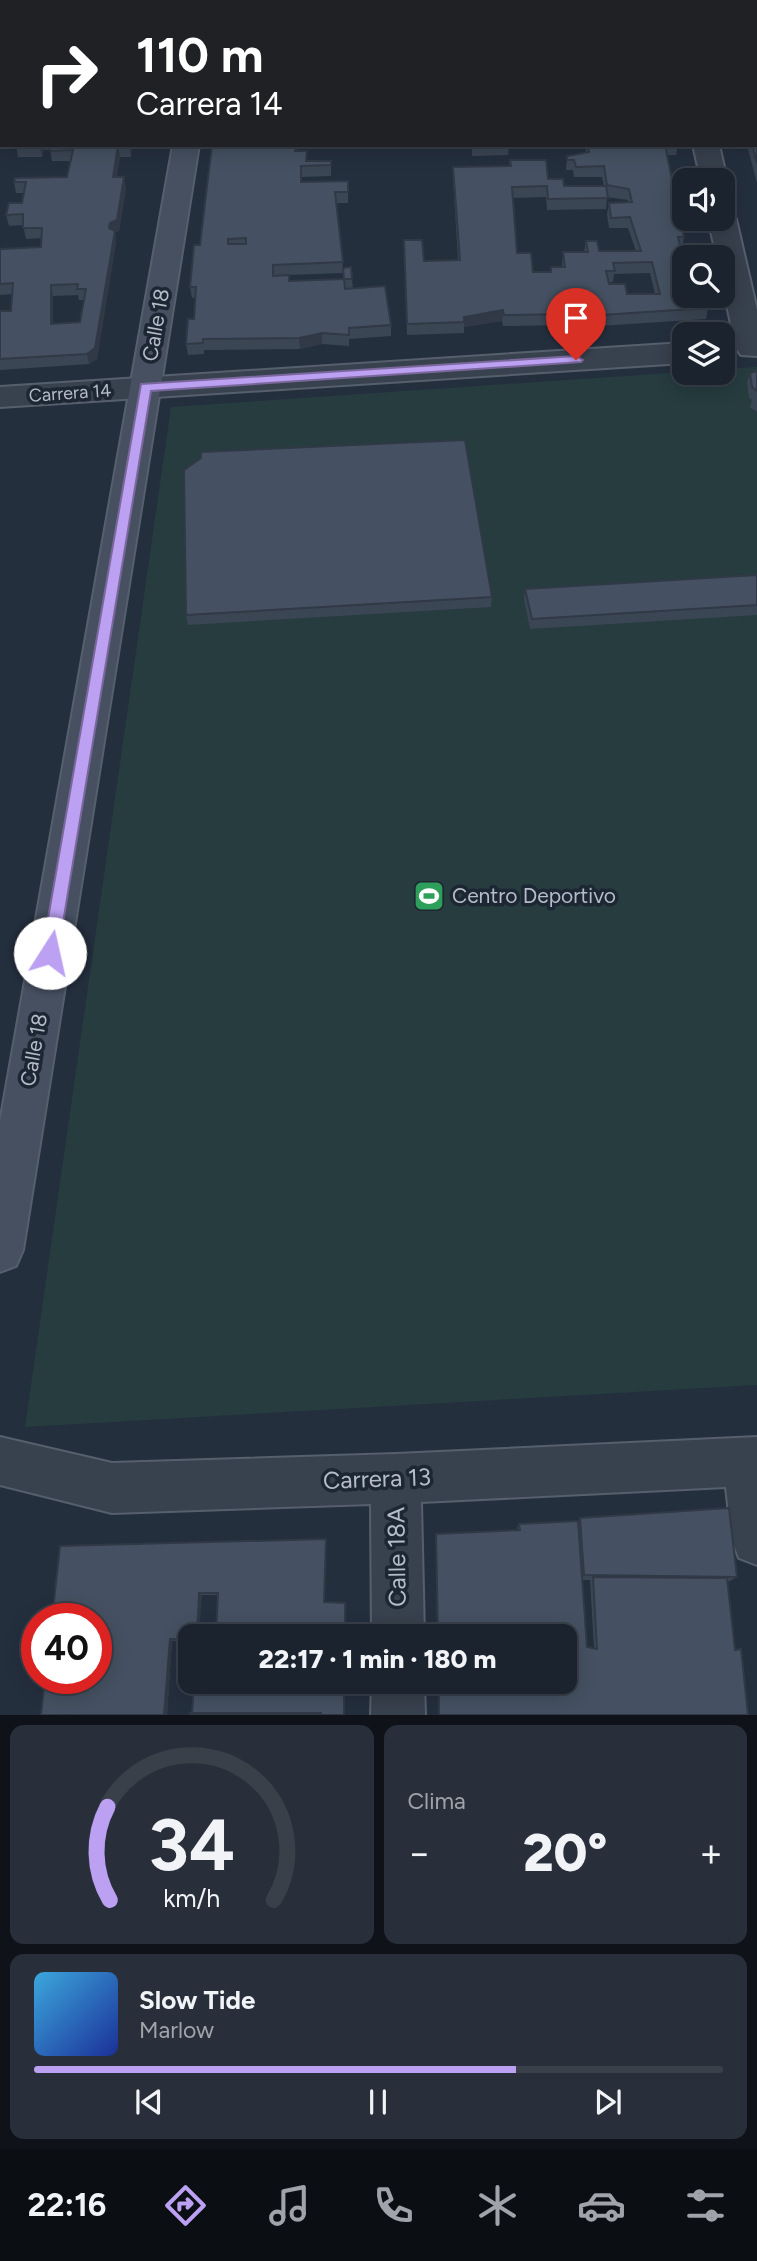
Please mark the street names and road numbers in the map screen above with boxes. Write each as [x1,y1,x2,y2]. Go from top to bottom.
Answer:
street label: Calle 18 [137,287,174,363]
street label: Carrera 14 [28,379,112,407]
street label: Calle 18 [15,1012,52,1088]
street label: Carrera 13 [322,1462,432,1495]
street label: Calle 18A [381,1506,412,1607]

